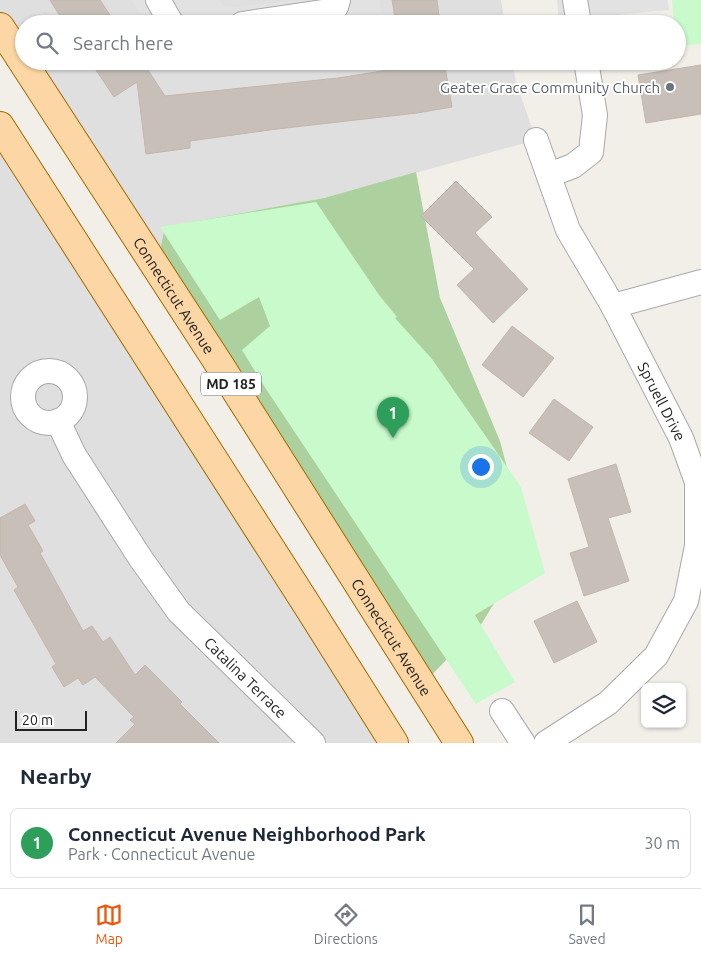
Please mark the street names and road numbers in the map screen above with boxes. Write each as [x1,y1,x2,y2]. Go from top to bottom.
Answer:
street label: Connecticut Avenue [130,234,218,357]
street label: Spruell Drive [635,359,689,443]
road number: MD 185 [201,372,261,396]
street label: Connecticut Avenue [348,575,435,699]
street label: Catalina Terrace [201,634,290,721]

